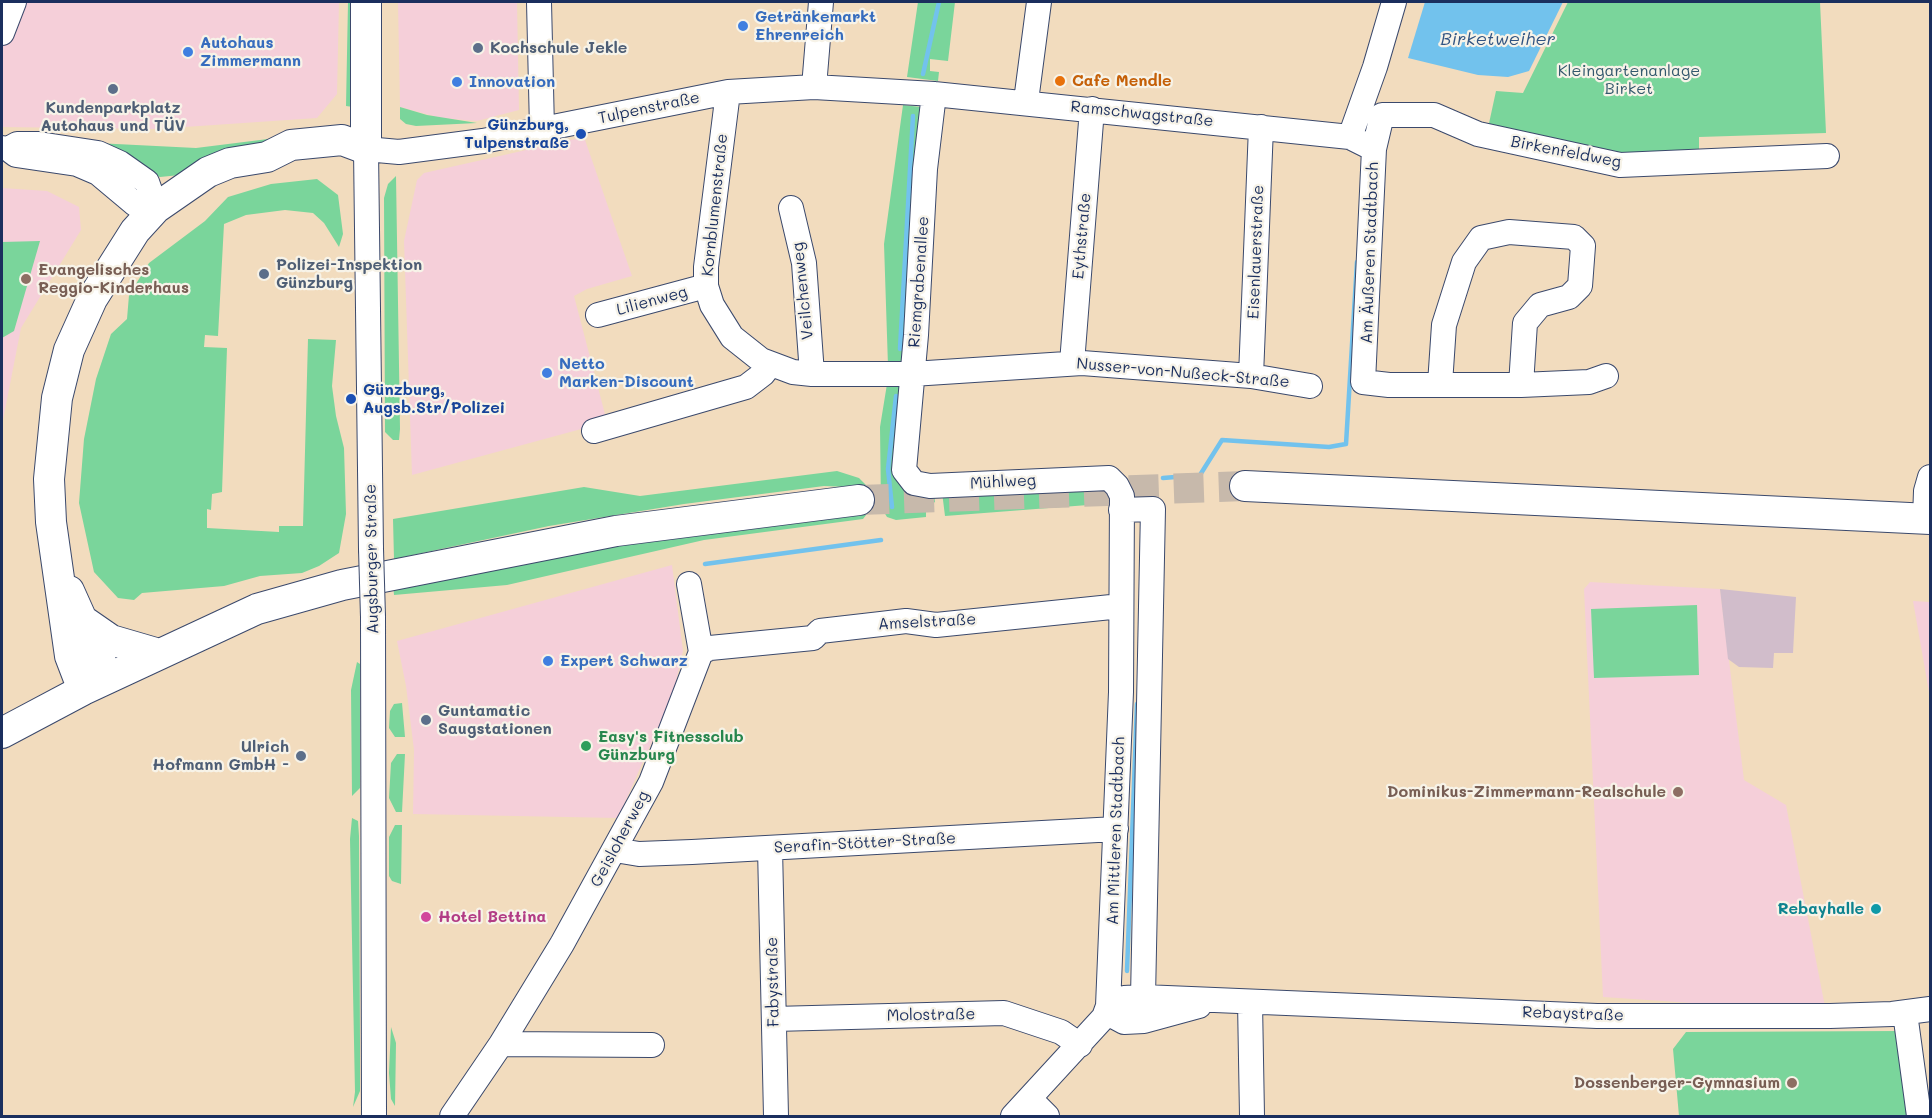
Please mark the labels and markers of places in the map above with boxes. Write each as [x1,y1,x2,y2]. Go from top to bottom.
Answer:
place label: Getränkemarkt Ehrenreich [755,7,876,45]
marker: Getränkemarkt Ehrenreich [736,19,750,33]
place label: Autohaus Zimmermann [200,33,301,71]
place label: Kochschule Jekle [490,38,627,58]
marker: Kochschule Jekle [471,41,485,55]
marker: Autohaus Zimmermann [181,45,195,59]
place label: Cafe Mendle [1072,71,1171,91]
place label: Innovation [469,72,555,92]
marker: Cafe Mendle [1053,74,1067,88]
marker: Innovation [450,75,464,89]
marker: Kundenparkplatz Autohaus und TÜV [106,82,120,96]
place label: Kundenparkplatz Autohaus und TÜV [41,98,185,136]
place label: Günzburg, Tulpenstraße [464,115,569,153]
marker: Günzburg, Tulpenstraße [574,127,588,141]
place label: Polizei-Inspektion Günzburg [276,255,422,293]
place label: Evangelisches Reggio-Kinderhaus [38,260,189,298]
marker: Polizei-Inspektion Günzburg [257,267,271,281]
marker: Evangelisches Reggio-Kinderhaus [19,272,33,286]
place label: Netto Marken-Discount [559,354,694,392]
marker: Netto Marken-Discount [540,366,554,380]
place label: Günzburg, Augsb.Str/Polizei [363,380,505,418]
marker: Günzburg, Augsb.Str/Polizei [344,392,358,406]
place label: Expert Schwarz [560,651,688,671]
marker: Expert Schwarz [541,654,555,668]
place label: Guntamatic Saugstationen [438,701,552,739]
marker: Guntamatic Saugstationen [419,713,433,727]
place label: Easy's Fitnessclub Günzburg [598,727,744,765]
place label: Ulrich Hofmann GmbH - [152,737,289,775]
marker: Easy's Fitnessclub Günzburg [579,739,593,753]
marker: Ulrich Hofmann GmbH - [294,749,308,763]
place label: Dominikus-Zimmermann-Realschule [1387,782,1666,802]
marker: Dominikus-Zimmermann-Realschule [1671,785,1685,799]
place label: Rebayhalle [1777,899,1864,919]
marker: Rebayhalle [1869,902,1883,916]
place label: Hotel Bettina [438,907,546,927]
marker: Hotel Bettina [419,910,433,924]
place label: Dossenberger-Gymnasium [1574,1073,1780,1093]
marker: Dossenberger-Gymnasium [1785,1076,1799,1090]

